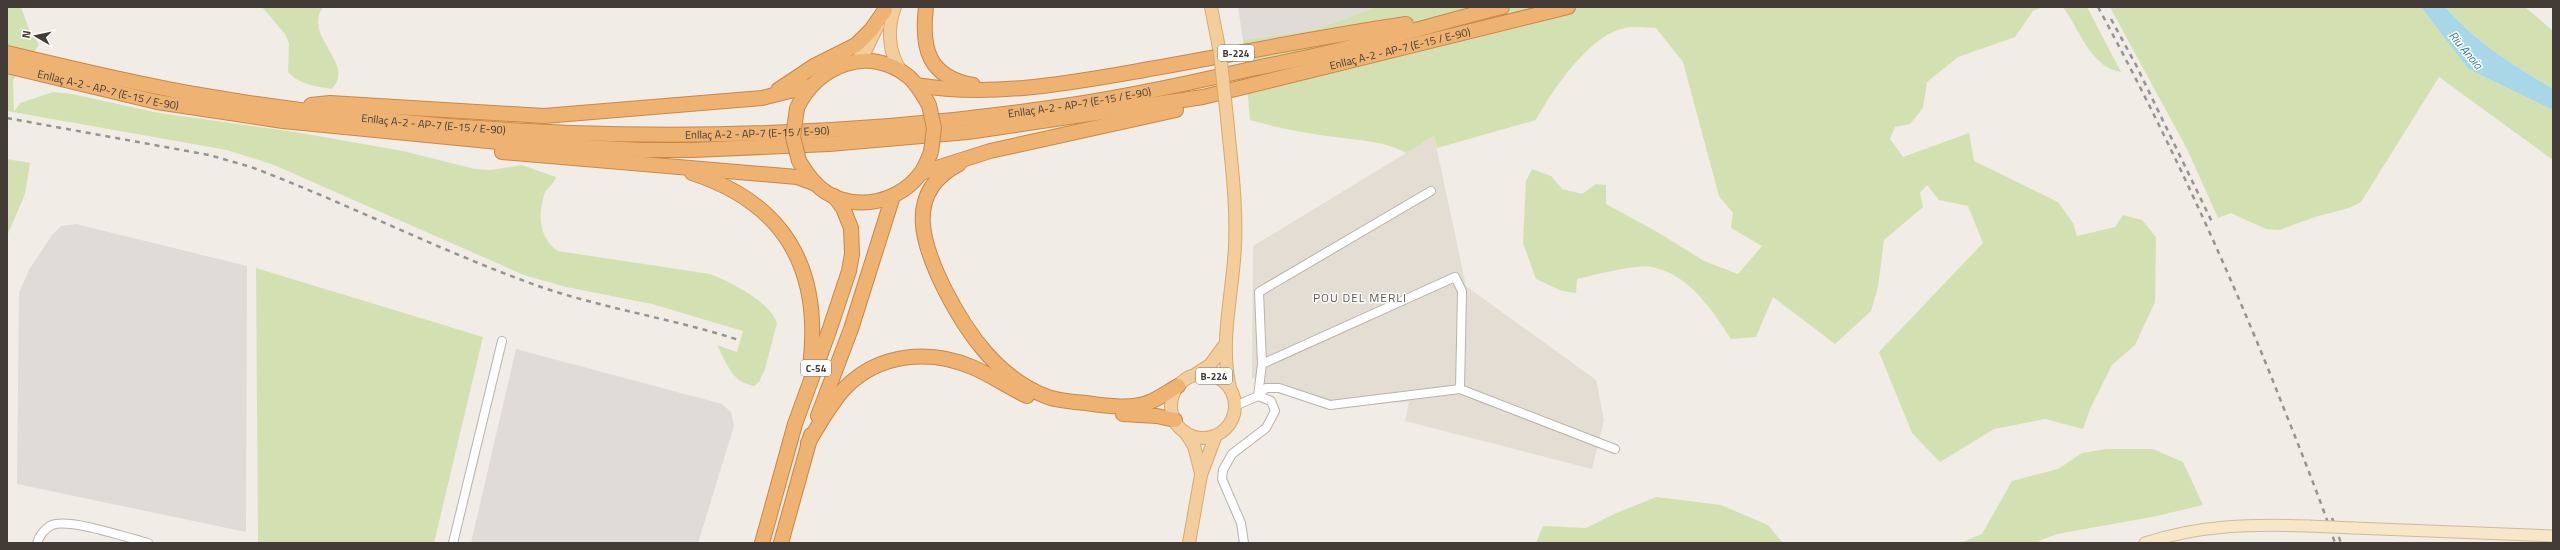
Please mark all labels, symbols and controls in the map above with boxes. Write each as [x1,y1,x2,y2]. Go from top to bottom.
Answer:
north arrow [16,16,56,56]
street label: Enllaç A-2 - AP-7 (E-15 / E-90) [1328,23,1472,74]
water label: Riu Anoia [2444,27,2488,74]
text: N [18,29,35,39]
road number: B-224 [1218,45,1254,61]
street label: Enllaç A-2 - AP-7 (E-15 / E-90) [36,66,180,113]
street label: Enllaç A-2 - AP-7 (E-15 / E-90) [1007,83,1152,121]
street label: Enllaç A-2 - AP-7 (E-15 / E-90) [361,110,506,138]
street label: Enllaç A-2 - AP-7 (E-15 / E-90) [685,122,830,143]
district label: POU DEL MERLI [1313,288,1407,307]
road number: C-54 [801,360,831,376]
road number: B-224 [1196,368,1232,384]

